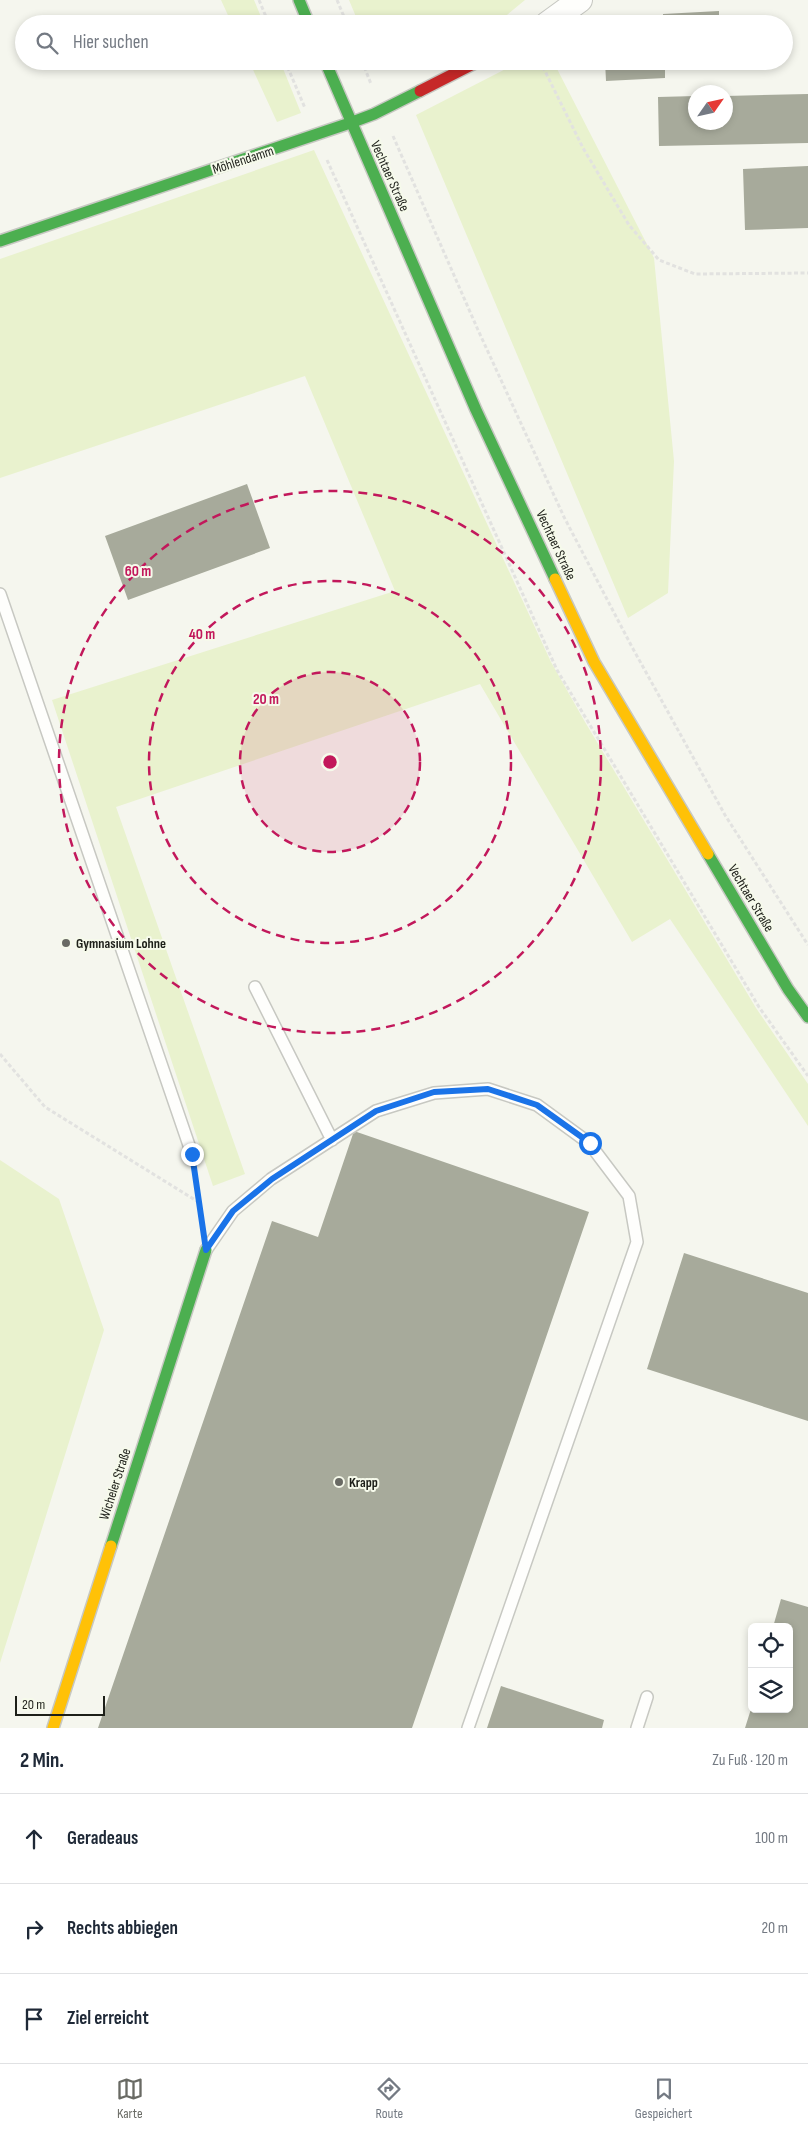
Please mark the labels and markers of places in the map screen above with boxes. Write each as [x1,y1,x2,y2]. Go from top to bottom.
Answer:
centre of rings [321,753,339,771]
place label: Gymnasium Lohne [76,935,166,952]
marker: Gymnasium Lohne [60,937,72,949]
place label: Krapp [349,1474,378,1491]
marker: Krapp [333,1476,345,1488]

